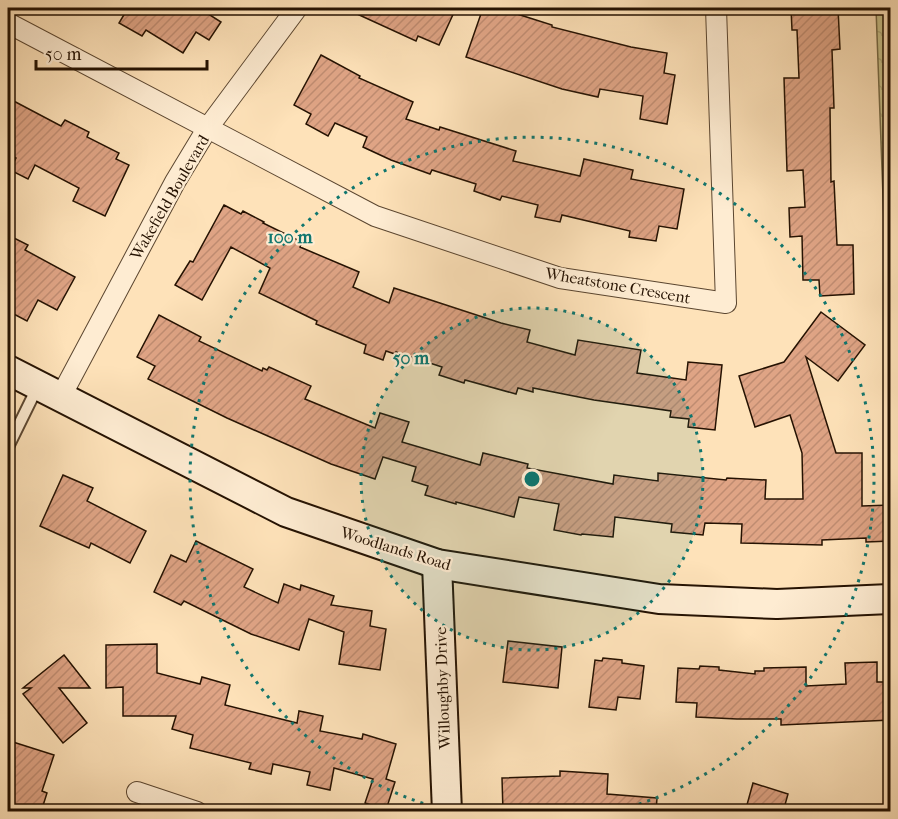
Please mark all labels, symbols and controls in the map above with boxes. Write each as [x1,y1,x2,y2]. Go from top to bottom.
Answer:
scale bar [36,33,207,71]
text: 50 m [45,44,82,65]
street label: Wakefield Boulevard [125,131,213,264]
text: 100 m [267,227,314,248]
street label: Wheatstone Crescent [543,263,692,308]
text: 50 m [393,348,430,369]
centre of rings [522,469,542,489]
street label: Woodlands Road [337,522,454,574]
street label: Willoughby Drive [431,626,454,751]

